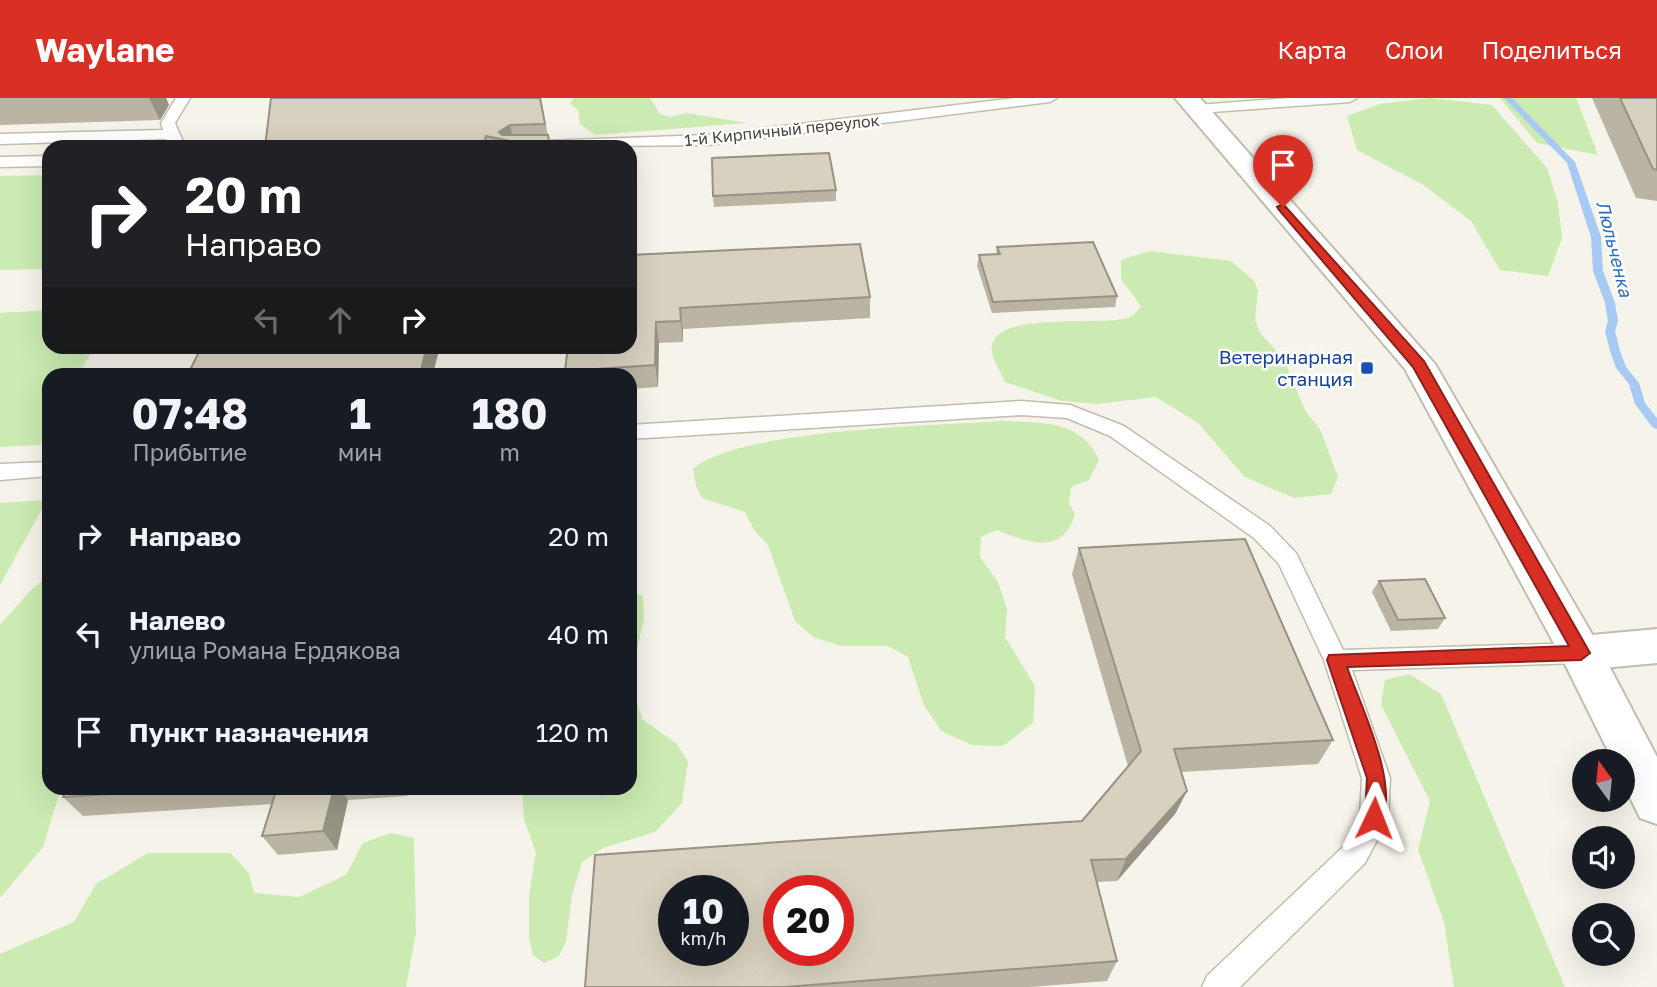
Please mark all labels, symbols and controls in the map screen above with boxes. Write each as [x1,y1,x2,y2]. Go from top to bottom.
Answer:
text: Waylane [35,30,174,69]
text: Карта [1277,35,1347,64]
text: Слои [1385,35,1444,64]
text: Поделиться [1482,35,1622,64]
street label: 1-й Кирпичный переулок [683,110,881,150]
pin [1253,135,1313,207]
icon: arrive [1264,146,1302,184]
text: 20 m [185,165,302,224]
icon: right [70,168,161,259]
water label: Люльченка [1592,198,1638,300]
text: Направо [185,225,322,263]
icon: left [248,301,286,339]
icon: ahead [321,301,359,339]
icon: right [394,301,432,339]
place label: Ветеринарная станция [1219,345,1353,390]
marker: Ветеринарная станция [1359,360,1375,376]
text: 07:48 [131,388,248,438]
text: 1 [349,388,371,438]
text: 180 [472,388,548,438]
text: Прибытие [133,438,247,466]
text: мин [338,438,382,466]
text: m [499,438,520,466]
icon: right [70,517,108,555]
text: Направо [129,521,241,552]
text: 20 m [548,521,609,552]
text: Налево [129,605,225,636]
icon: left [70,615,108,653]
text: 40 m [548,619,609,650]
text: улица Романа Ердякова [129,636,401,664]
icon: arrive [70,713,108,751]
text: Пункт назначения [129,717,369,748]
text: 120 m [536,717,609,748]
north arrow [1572,749,1634,812]
map controls [1572,749,1635,966]
position arrow [1337,781,1411,855]
button: sound [1572,826,1635,889]
speed limit sign: 20 [763,875,854,966]
text: 10 [683,890,724,932]
button: search [1572,903,1635,966]
text: km/h [681,927,726,949]

